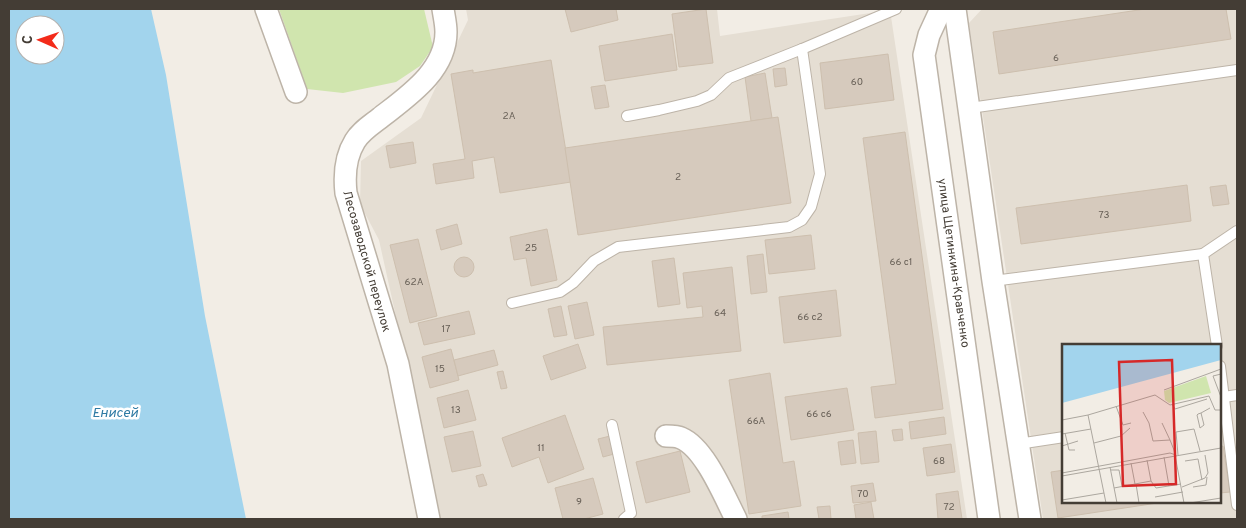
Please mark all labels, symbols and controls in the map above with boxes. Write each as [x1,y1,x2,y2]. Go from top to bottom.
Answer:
north arrow [15,15,65,65]
text: С [20,35,37,44]
house number: 6 [1053,52,1059,65]
house number: 60 [851,76,863,89]
house number: 2А [503,110,516,123]
house number: 2 [675,171,681,184]
street label: улица Щетинкина-Кравченко [933,177,973,349]
street label: Лесозаводской переулок [338,189,394,334]
house number: 73 [1098,209,1110,222]
house number: 25 [525,242,537,255]
house number: 66 с1 [889,256,913,269]
house number: 62А [405,276,424,289]
house number: 64 [714,307,726,320]
house number: 66 с2 [797,311,823,324]
house number: 17 [442,323,450,336]
inset map [1062,344,1221,503]
house number: 15 [435,363,445,376]
house number: 13 [451,404,461,417]
water label: Енисей [92,405,139,422]
house number: 66 с6 [806,408,832,421]
house number: 66А [747,415,765,428]
house number: 11 [537,442,545,455]
house number: 68 [933,455,945,468]
house number: 70 [857,488,869,501]
house number: 9 [576,496,582,509]
house number: 72 [943,501,955,514]

